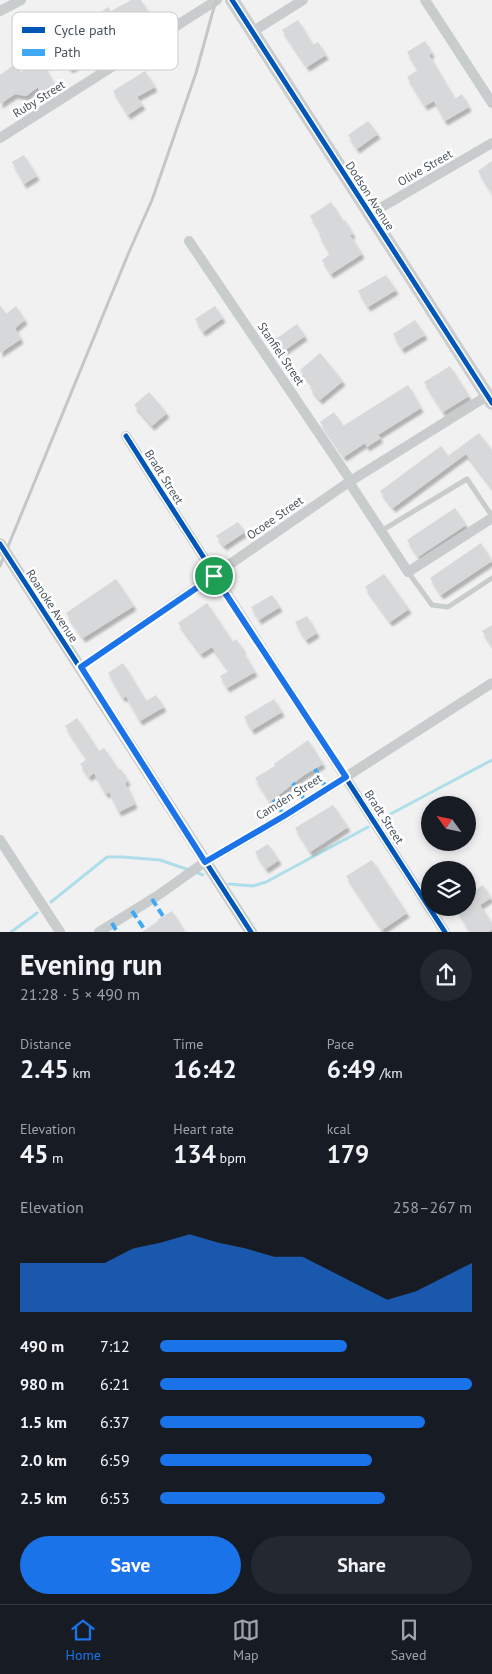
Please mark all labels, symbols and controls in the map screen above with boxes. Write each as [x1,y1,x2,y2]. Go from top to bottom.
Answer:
legend [12,12,178,70]
text: Cycle path [54,21,116,39]
text: Path [54,43,81,61]
street label: Ruby Street [10,77,68,121]
street label: Olive Street [395,146,455,189]
street label: Dodson Avenue [343,158,398,233]
street label: Stanfiel Street [255,319,308,388]
street label: Bradt Street [142,447,187,507]
street label: Ocoee Street [244,493,306,543]
pin [193,555,235,597]
icon: arrive [200,562,228,590]
street label: Roanoke Avenue [23,566,82,645]
street label: Camden Street [253,770,325,823]
street label: Bradt Street [361,787,407,847]
north arrow [421,796,476,851]
map controls [421,796,476,916]
button: layers [421,861,476,916]
text: Evening run [20,946,162,983]
button: share [420,949,472,1001]
text: 21:28 · 5 × 490 m [20,984,140,1004]
text: Distance [20,1035,71,1053]
text: Time [173,1035,203,1053]
text: Pace [327,1035,354,1053]
text: 2.45 [20,1053,69,1085]
text: 16:42 [173,1053,237,1085]
text: 6:49 [327,1053,376,1085]
text: km [69,1064,91,1082]
text: /km [376,1064,403,1082]
text: Elevation [20,1120,76,1138]
text: Heart rate [173,1120,234,1138]
text: kcal [327,1120,351,1138]
text: 45 [20,1138,48,1170]
text: 134 [173,1138,216,1170]
text: 179 [327,1138,369,1170]
text: m [48,1149,63,1167]
text: bpm [216,1149,246,1167]
text: Elevation [20,1197,84,1217]
text: 258–267 m [393,1197,472,1217]
text: 490 m [20,1336,64,1356]
text: 7:12 [100,1336,130,1356]
text: 980 m [20,1374,64,1394]
text: 6:21 [100,1374,130,1394]
text: 1.5 km [20,1412,67,1432]
text: 6:37 [100,1412,130,1432]
text: 2.0 km [20,1450,67,1470]
text: 6:59 [100,1450,130,1470]
text: 2.5 km [20,1488,67,1508]
text: 6:53 [100,1488,130,1508]
button: Save [20,1536,241,1594]
button: Share [251,1536,472,1594]
tab: Home [65,1616,101,1664]
tab: Map [232,1616,260,1664]
tab: Saved [391,1616,426,1664]

